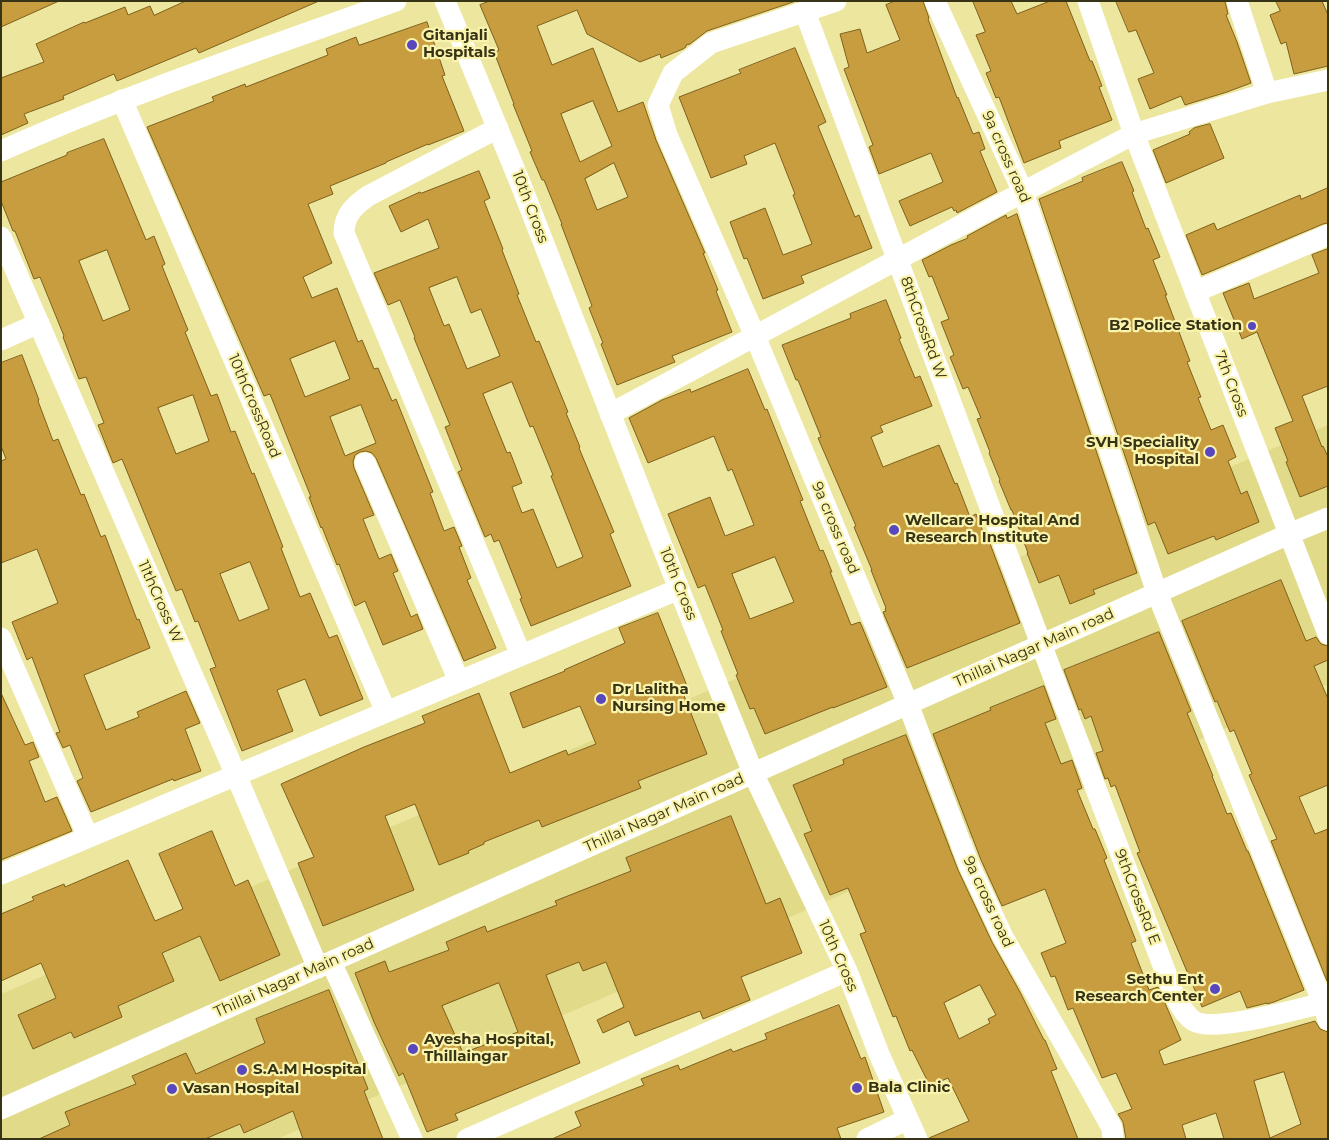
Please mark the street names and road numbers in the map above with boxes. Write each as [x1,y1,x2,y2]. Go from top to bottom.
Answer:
street label: 9a cross road [978,108,1034,206]
street label: 10th Cross [508,168,552,246]
street label: 8thCrossRd W [896,274,950,382]
street label: 7th Cross [1210,348,1252,420]
street label: 10thCrossRoad [224,351,284,461]
street label: 9a cross road [807,479,863,577]
street label: 10th Cross [655,545,701,623]
street label: 11thCross W [134,558,186,646]
street label: Thillai Nagar Main road [951,605,1117,691]
street label: Thillai Nagar Main road [581,770,747,856]
street label: 9thCrossRd E [1111,847,1163,947]
street label: 9a cross road [959,854,1017,950]
street label: 10th Cross [814,918,862,994]
street label: Thillai Nagar Main road [211,935,377,1021]

